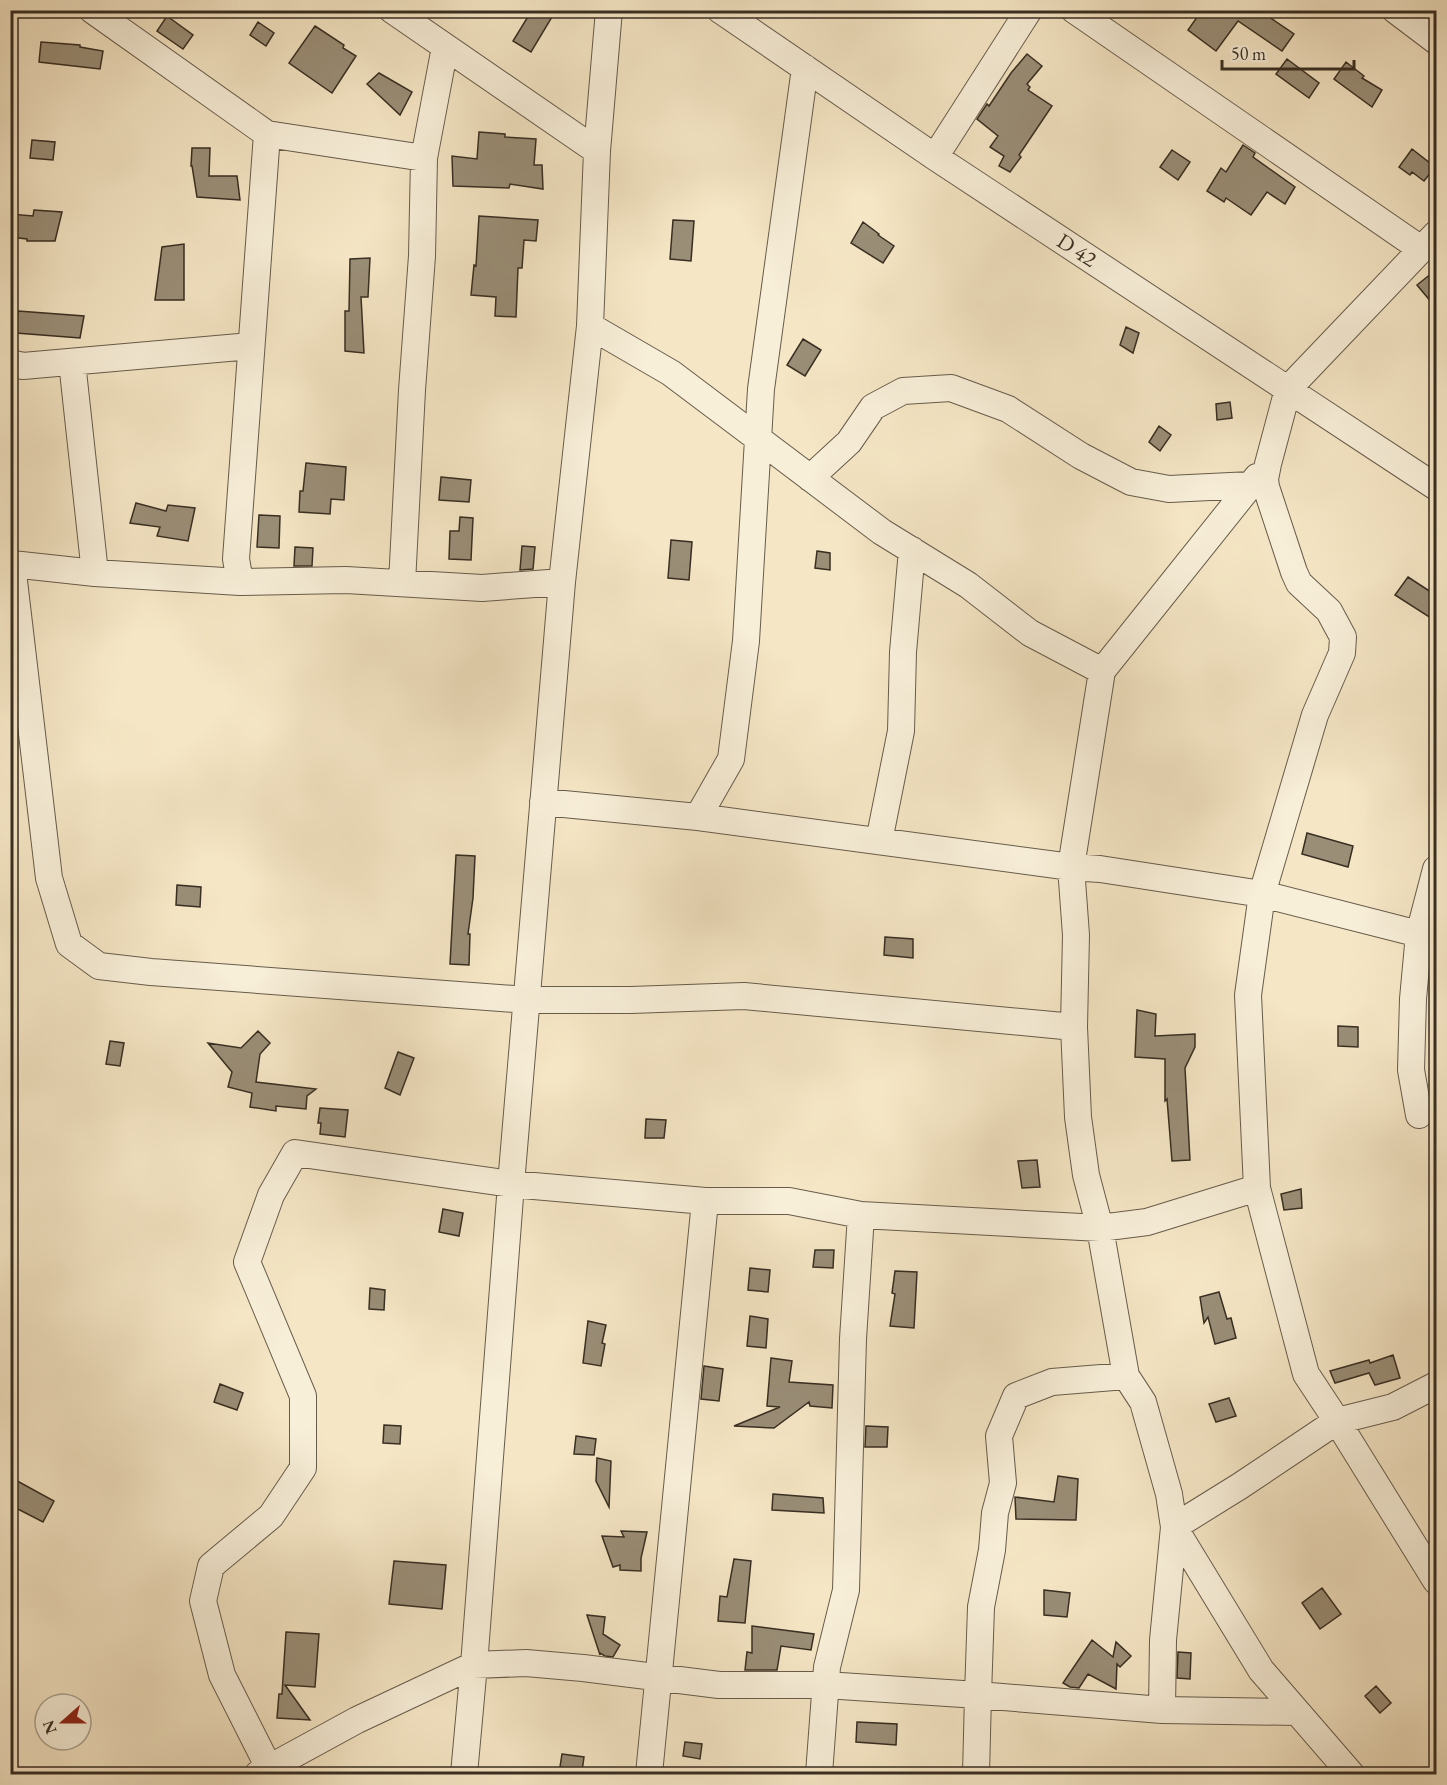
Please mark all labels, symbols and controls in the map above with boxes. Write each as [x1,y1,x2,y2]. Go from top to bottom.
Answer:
scale bar [1222,33,1354,71]
text: 50 m [1231,42,1266,65]
street label: D 42 [1051,226,1103,274]
north arrow [33,1692,93,1752]
text: N [37,1717,62,1737]

